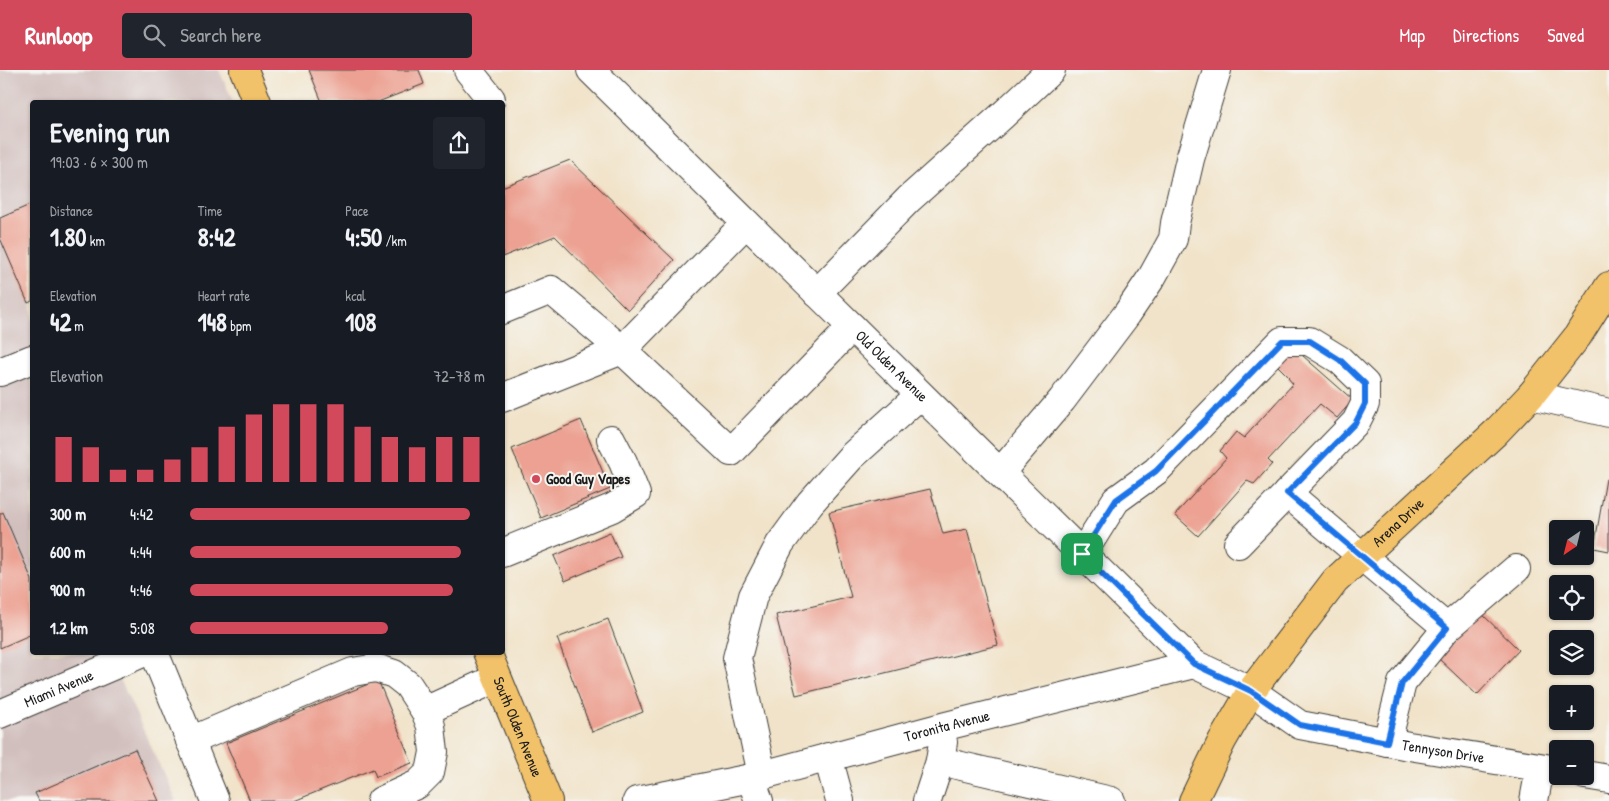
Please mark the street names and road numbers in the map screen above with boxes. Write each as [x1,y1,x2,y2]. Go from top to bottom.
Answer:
street label: Old Olden Avenue [851,325,933,406]
street label: Arena Drive [1367,493,1428,551]
street label: Miami Avenue [21,664,97,712]
street label: South Olden Avenue [488,674,548,780]
street label: Toronita Avenue [902,704,992,747]
street label: Tennyson Drive [1400,734,1486,768]

